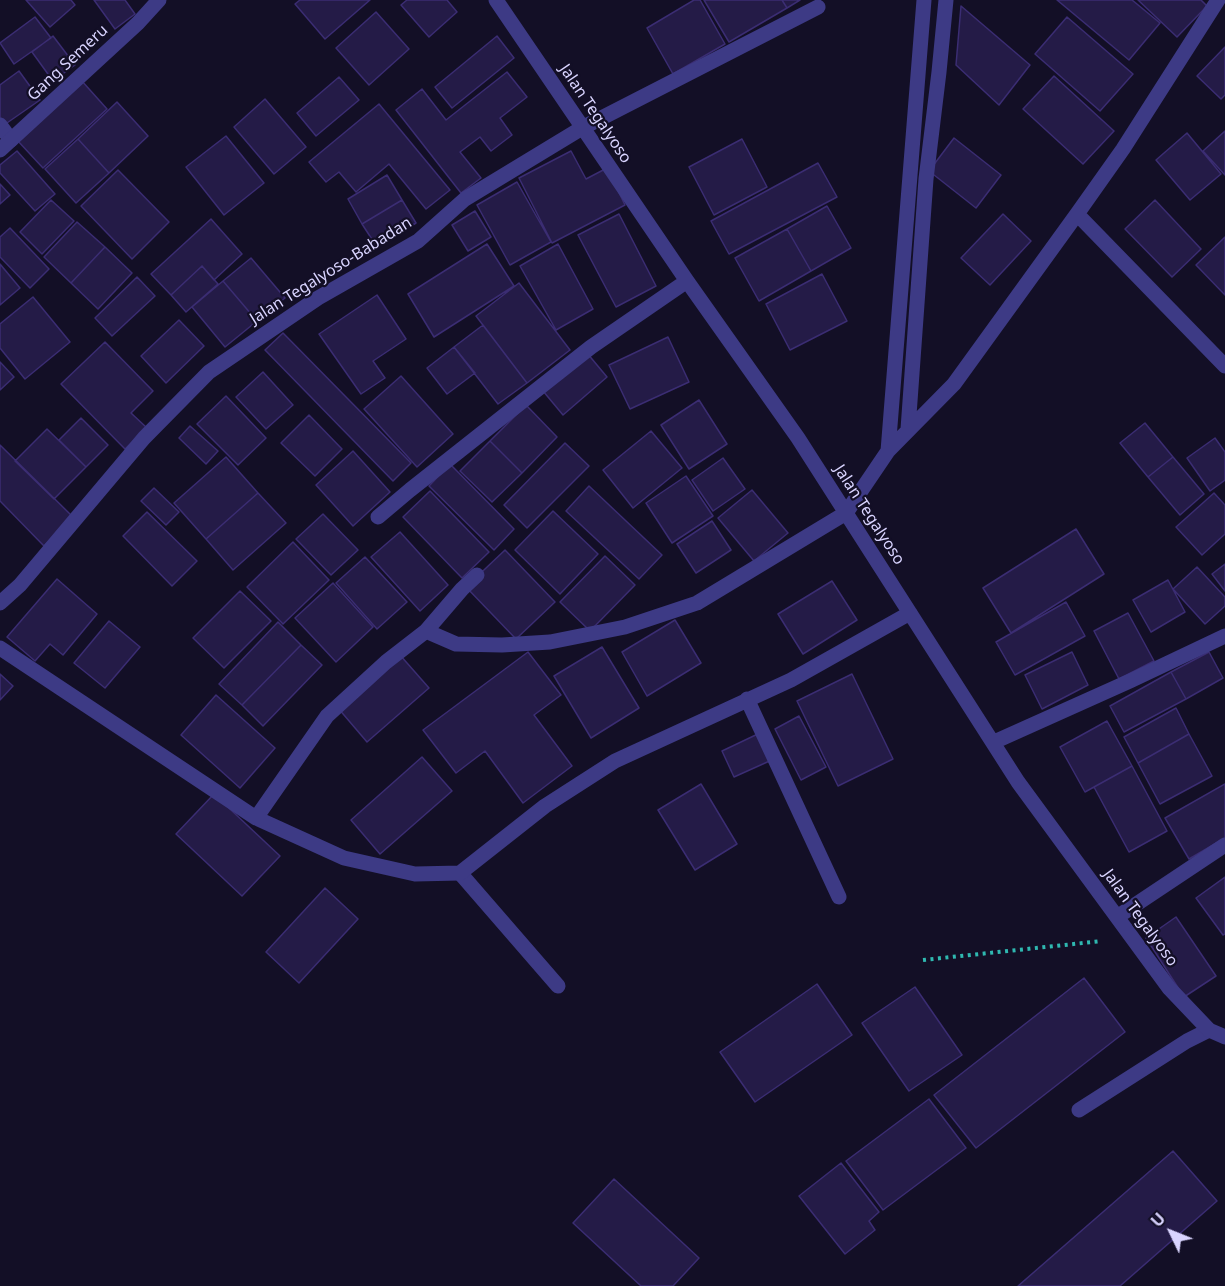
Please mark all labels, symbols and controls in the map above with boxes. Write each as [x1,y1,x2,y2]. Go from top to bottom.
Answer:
street label: Gang Semeru [24,21,112,105]
street label: Jalan Tegalyoso [555,61,635,167]
street label: Jalan Tegalyoso-Babadan [246,213,416,329]
street label: Jalan Tegalyoso [830,461,908,569]
street label: Jalan Tegalyoso [1098,866,1182,970]
north arrow [1141,1202,1201,1262]
text: U [1146,1208,1170,1232]

